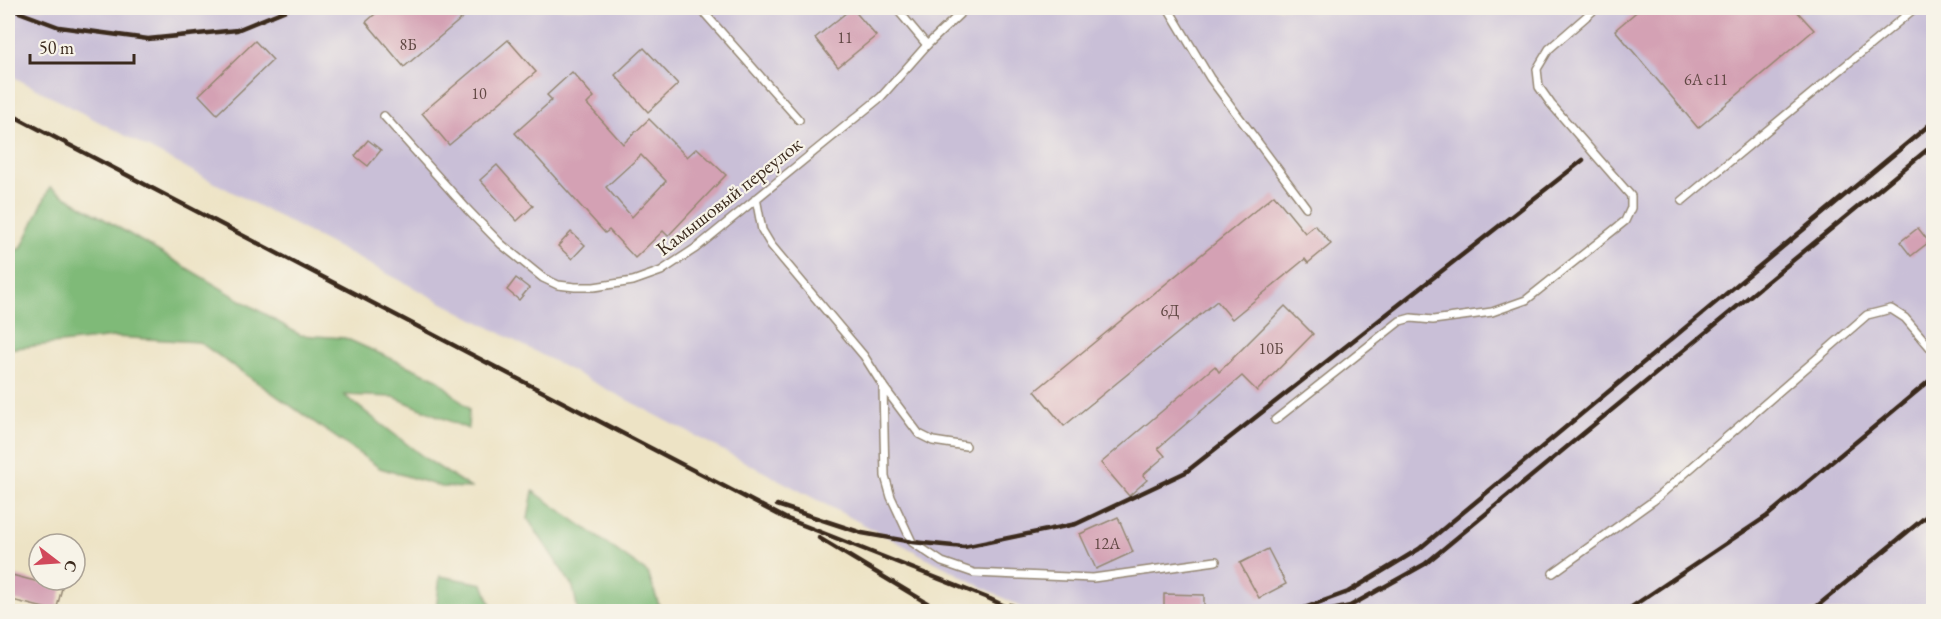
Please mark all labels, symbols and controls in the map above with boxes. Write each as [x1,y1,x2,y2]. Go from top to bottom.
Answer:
scale bar [30,27,134,65]
house number: 11 [837,27,853,48]
house number: 8Б [399,34,417,55]
text: 50 m [39,36,74,59]
house number: 6А с11 [1684,69,1728,90]
house number: 10 [471,83,487,104]
street label: Камышовый переулок [651,131,808,261]
house number: 6Д [1161,300,1179,321]
house number: 10Б [1259,338,1283,359]
north arrow [27,532,87,592]
house number: 12А [1094,533,1121,554]
text: С [59,558,83,575]

